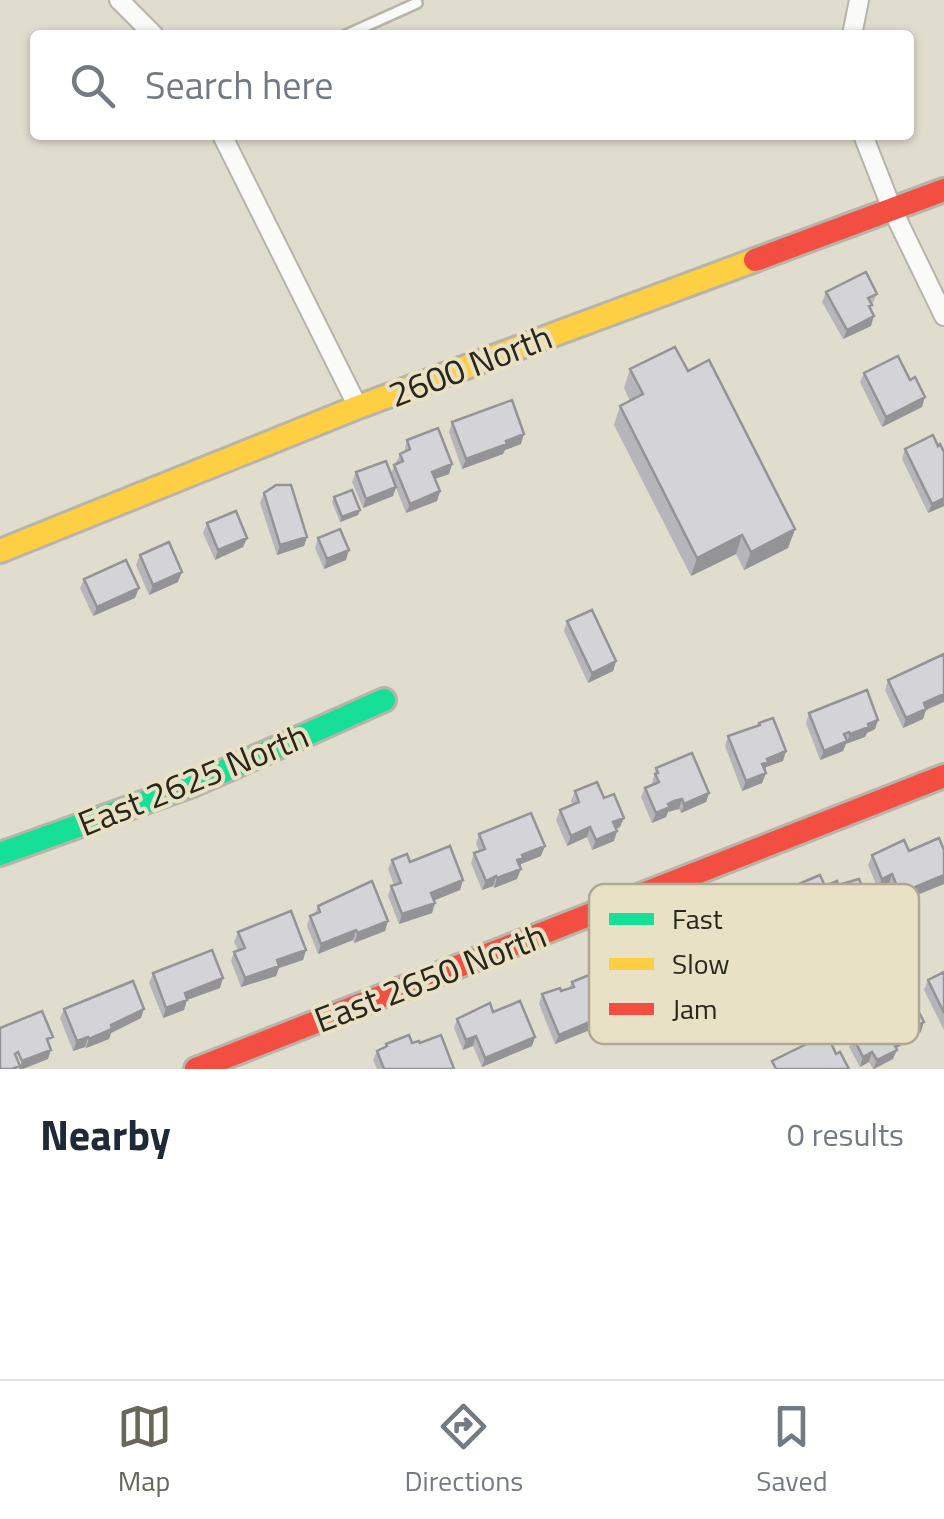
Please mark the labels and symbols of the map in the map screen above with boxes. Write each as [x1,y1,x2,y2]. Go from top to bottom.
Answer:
street label: 2600 North [380,309,560,421]
street label: East 2625 North [70,708,316,850]
legend [589,884,919,1044]
text: Fast [672,897,723,940]
street label: East 2650 North [306,908,554,1046]
text: Slow [672,942,730,985]
text: Jam [672,987,718,1030]

